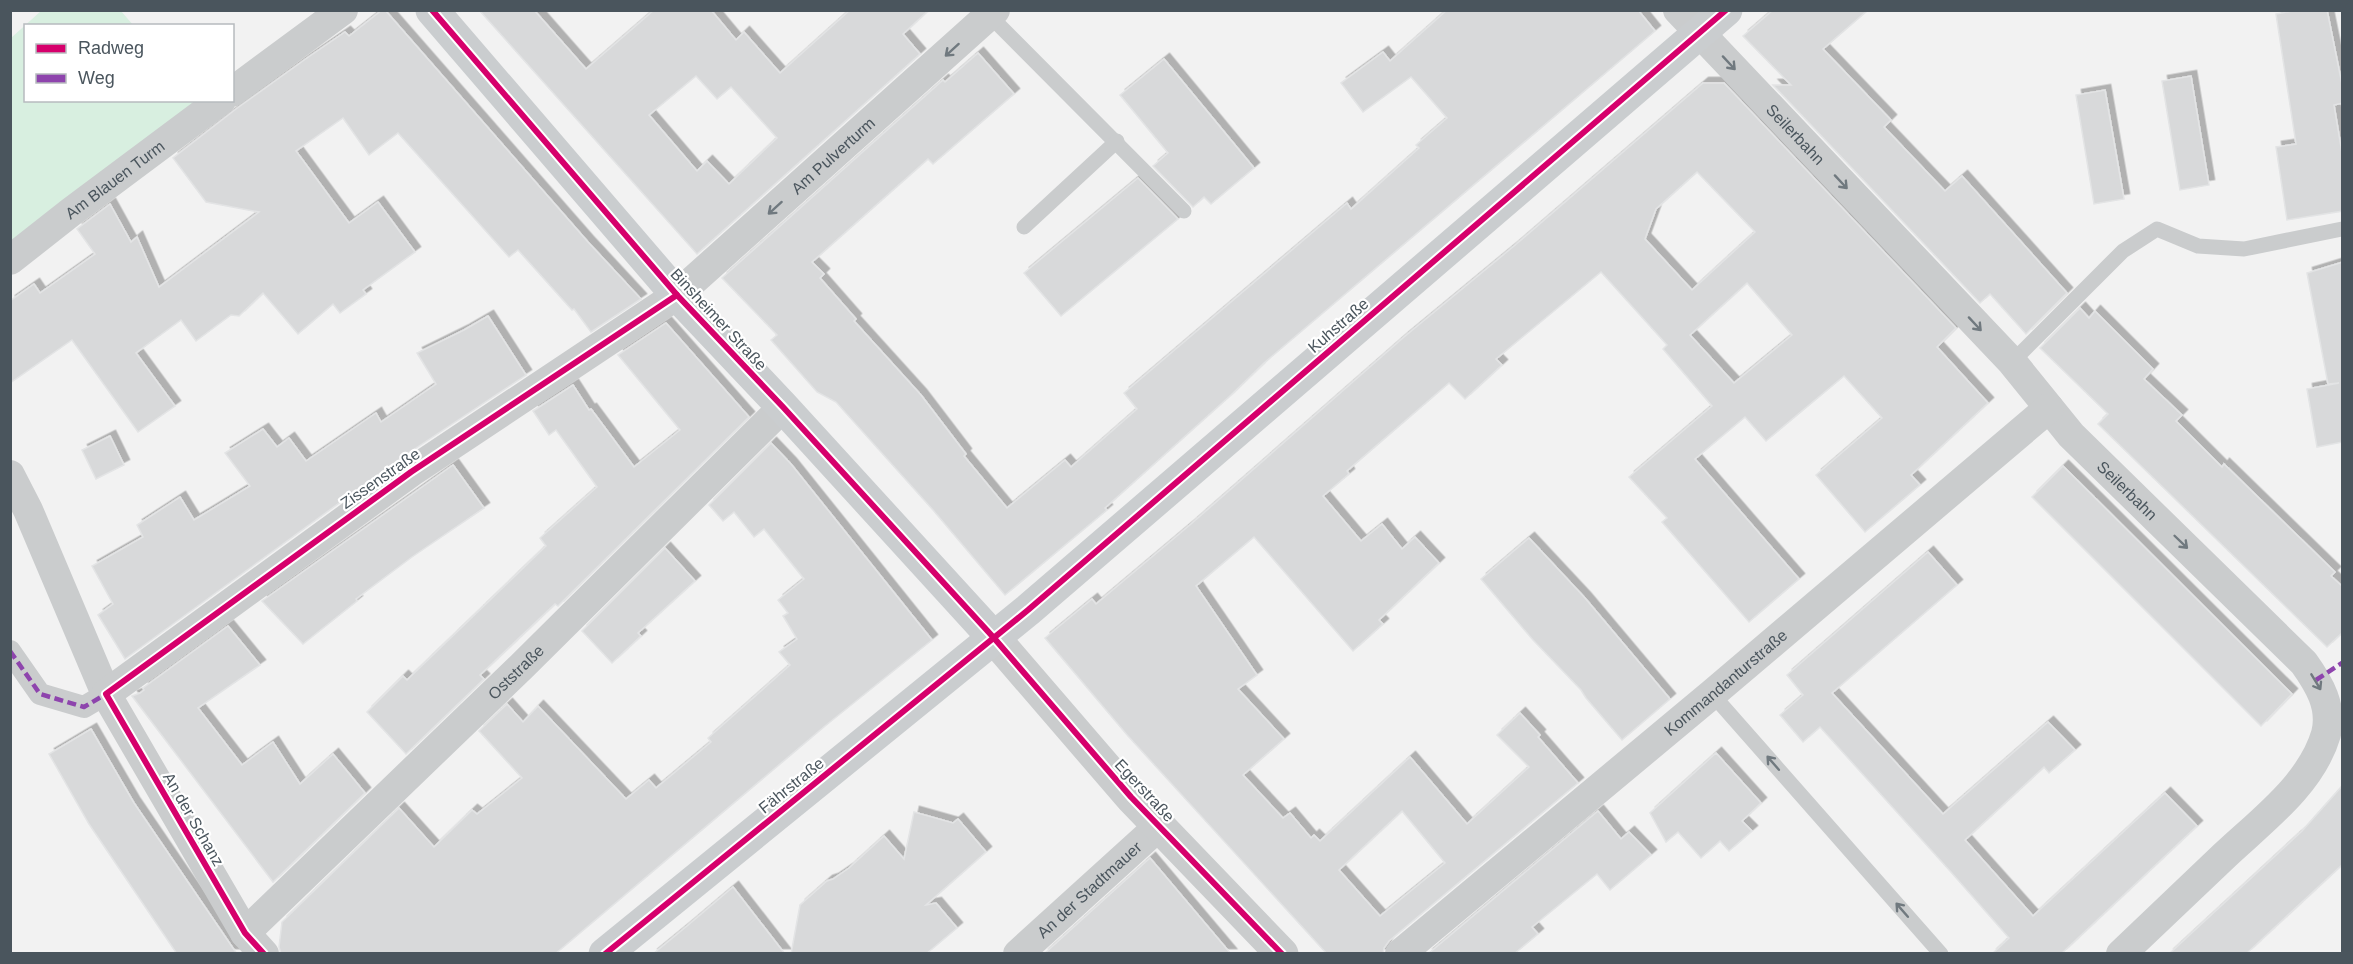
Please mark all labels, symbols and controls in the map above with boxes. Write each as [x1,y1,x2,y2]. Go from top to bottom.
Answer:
legend [24,24,234,102]
text: Radweg [78,38,144,58]
one-way arrow [945,43,960,57]
one-way arrow [1722,55,1736,70]
text: Weg [78,68,115,88]
street label: Seilerbahn [1763,101,1828,168]
street label: Am Pulverturm [788,114,878,197]
street label: Am Blauen Turm [62,137,168,222]
one-way arrow [1834,175,1849,190]
one-way arrow [768,201,783,215]
street label: Binsheimer Straße [667,265,770,374]
street label: Kuhstraße [1305,295,1372,356]
one-way arrow [1968,317,1983,332]
street label: Zissenstraße [338,445,423,512]
street label: Seilerbahn [2094,458,2160,523]
one-way arrow [2173,535,2188,550]
street label: Kommandanturstraße [1661,626,1791,739]
street label: Oststraße [485,642,547,703]
one-way arrow [2311,673,2323,690]
street label: Fährstraße [756,754,827,817]
street label: Egerstraße [1111,756,1178,825]
one-way arrow [1766,756,1780,771]
street label: An der Schanz [160,770,227,869]
street label: An der Stadtmauer [1034,838,1145,941]
one-way arrow [1895,903,1909,918]

